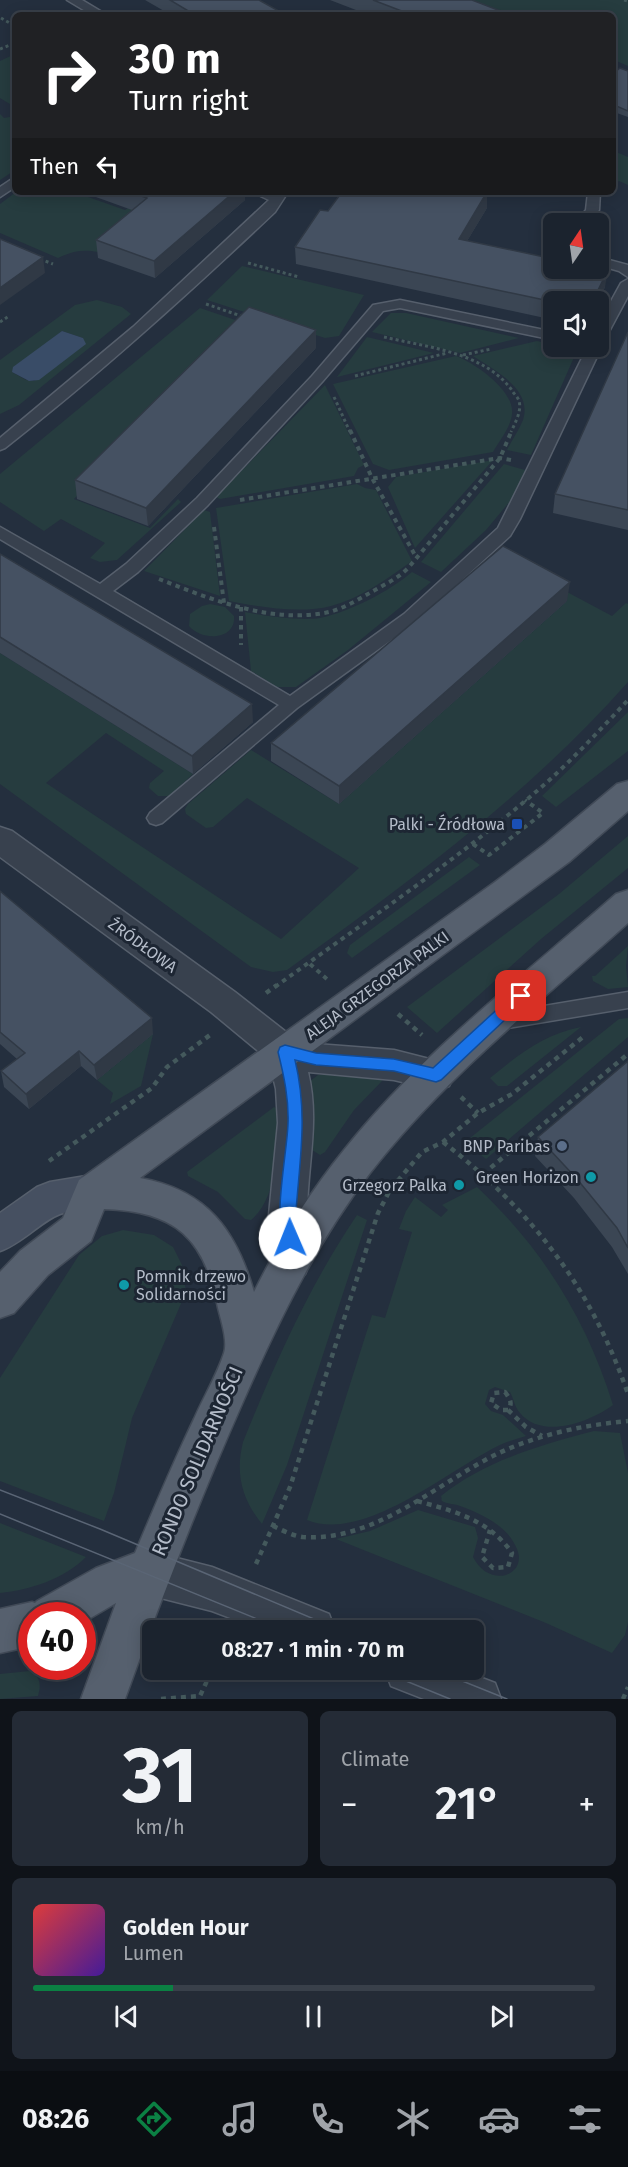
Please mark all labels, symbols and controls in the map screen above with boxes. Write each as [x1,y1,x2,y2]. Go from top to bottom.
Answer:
text: 30 m [129,34,221,84]
icon: right [30,36,108,114]
text: Turn right [129,85,249,117]
icon: left [91,150,124,183]
text: Then [30,153,79,180]
north arrow [543,213,609,279]
map controls [543,213,609,357]
button: sound [543,291,609,357]
place label: Palki - Źródłowa [389,814,505,834]
marker: Palki - Źródłowa [510,817,524,831]
street label: ŹRÓDŁOWA [105,913,182,977]
street label: ALEJA GRZEGORZA PALKI [302,927,453,1044]
pin [495,970,546,1021]
icon: arrive [504,979,537,1012]
place label: BNP Paribas [463,1137,550,1156]
marker: BNP Paribas [555,1139,569,1153]
place label: Green Horizon [476,1168,579,1187]
marker: Green Horizon [584,1170,598,1184]
place label: Grzegorz Palka [342,1176,447,1195]
marker: Grzegorz Palka [452,1178,466,1192]
position arrow [258,1206,322,1270]
place label: Pomnik drzewo Solidarności [136,1267,246,1304]
marker: Pomnik drzewo Solidarności [117,1278,131,1292]
street label: RONDO SOLIDARNOŚCI [146,1363,248,1559]
speed limit sign: 40 [18,1602,96,1680]
text: 08:27 · 1 min · 70 m [221,1636,405,1663]
text: 31 [122,1729,198,1823]
text: Climate [341,1747,409,1771]
text: 21° [435,1777,501,1831]
text: − [341,1785,358,1825]
text: + [579,1785,595,1825]
text: km/h [135,1815,185,1839]
text: Golden Hour [123,1914,249,1941]
text: Lumen [123,1941,184,1965]
icon: previous [110,2000,143,2033]
icon: pause [297,2000,330,2033]
icon: next [485,2000,518,2033]
icon: directions [133,2098,175,2140]
icon: music [219,2098,261,2140]
icon: phone [306,2098,348,2140]
icon: climate [392,2098,434,2140]
icon: car [478,2098,520,2140]
icon: filters [564,2098,606,2140]
text: 08:26 [22,2103,89,2135]

